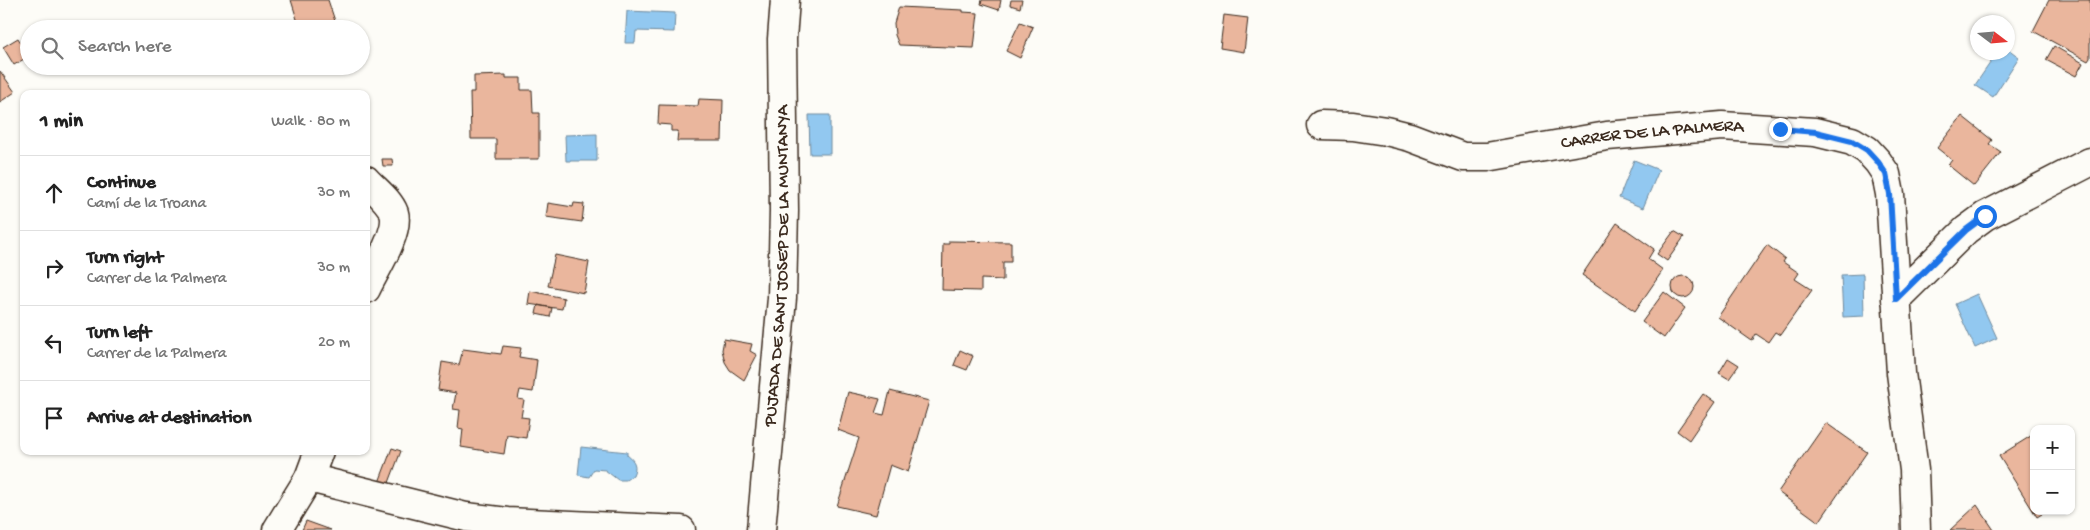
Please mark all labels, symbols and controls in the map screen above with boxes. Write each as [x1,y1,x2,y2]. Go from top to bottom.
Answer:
north arrow [1970,15,2015,60]
search box [20,20,370,75]
icon: search [38,34,66,62]
text: Search here [78,36,172,59]
street label: PUJADA DE SANT JOSEP DE LA MUNTANYA [760,103,795,428]
text: 1 min [40,110,83,135]
text: Walk · 80 m [271,113,350,132]
street label: CARRER DE LA PALMERA [1559,115,1746,154]
route end [1769,118,1792,141]
text: Continue [87,172,156,195]
icon: ahead [40,179,68,207]
text: 30 m [317,184,350,203]
text: Camí de la Troana [87,195,206,214]
route start [1974,205,1997,228]
text: Turn right [87,247,163,270]
icon: right [40,254,68,282]
text: 30 m [317,259,350,278]
text: Carrer de la Palmera [87,270,227,289]
text: Turn left [87,322,151,345]
icon: left [40,329,68,357]
text: 20 m [318,334,350,353]
text: Carrer de la Palmera [87,345,227,364]
icon: arrive [40,404,68,432]
text: Arrive at destination [87,407,251,430]
map controls [2030,425,2075,515]
button: + [2030,425,2075,470]
button: − [2030,470,2075,515]

